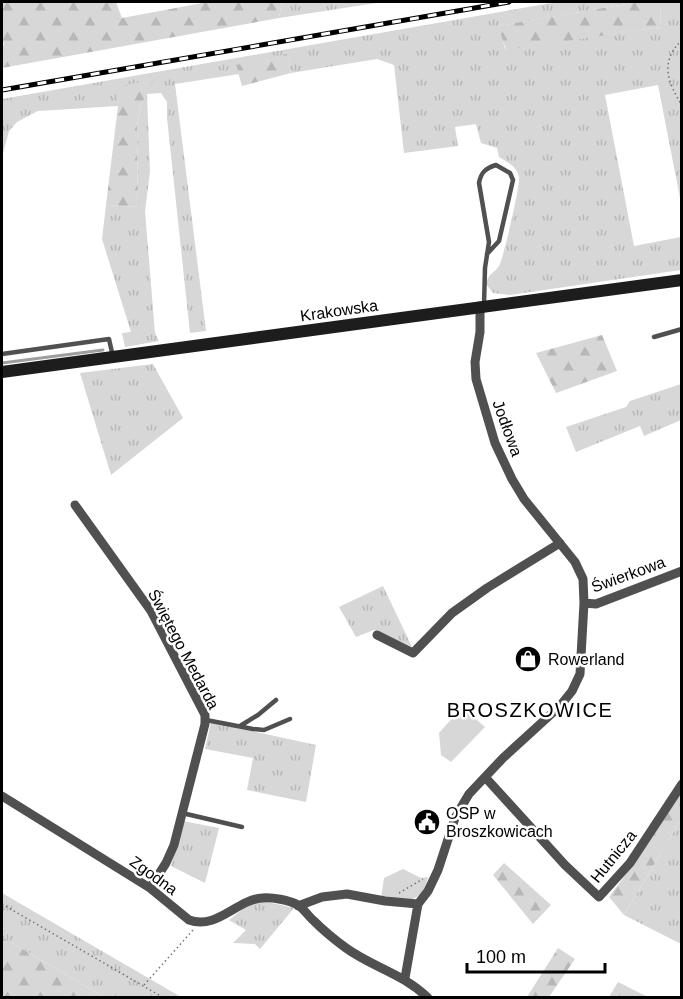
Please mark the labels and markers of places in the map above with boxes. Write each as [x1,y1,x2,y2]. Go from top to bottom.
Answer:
shop icon: Rowerland [513,644,543,674]
place label: Rowerland [548,651,624,668]
place label: OSP w Broszkowicach [446,805,553,840]
public building icon: OSP w Broszkowicach [412,807,442,837]

